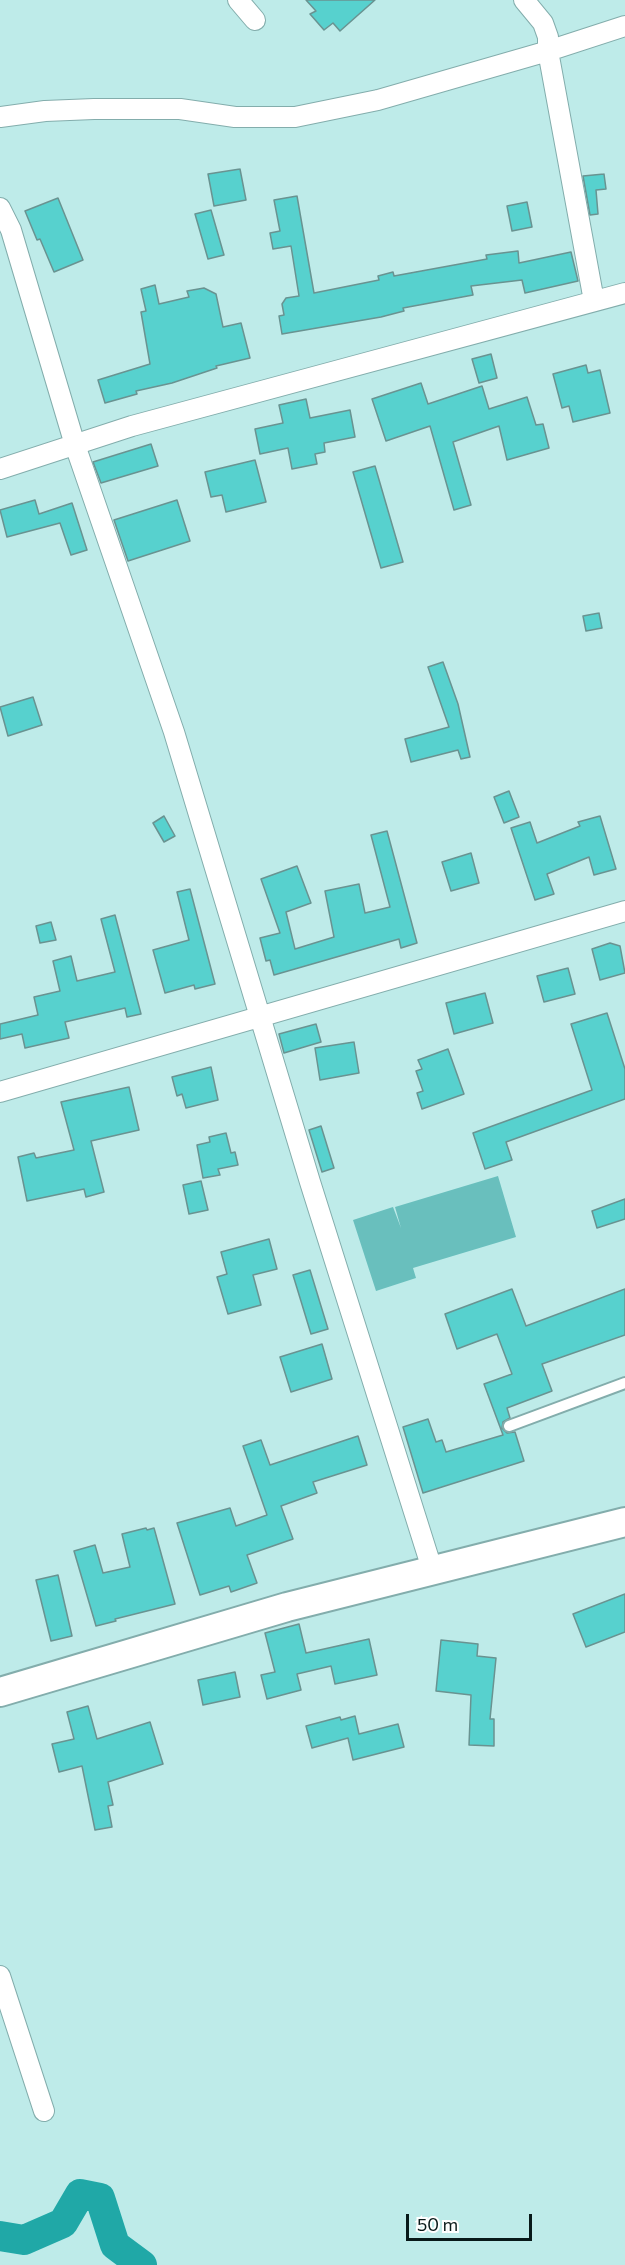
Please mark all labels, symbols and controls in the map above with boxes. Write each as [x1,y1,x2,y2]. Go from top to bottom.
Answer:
scale bar [409,2202,535,2240]
text: 50 m [417,2213,458,2235]

